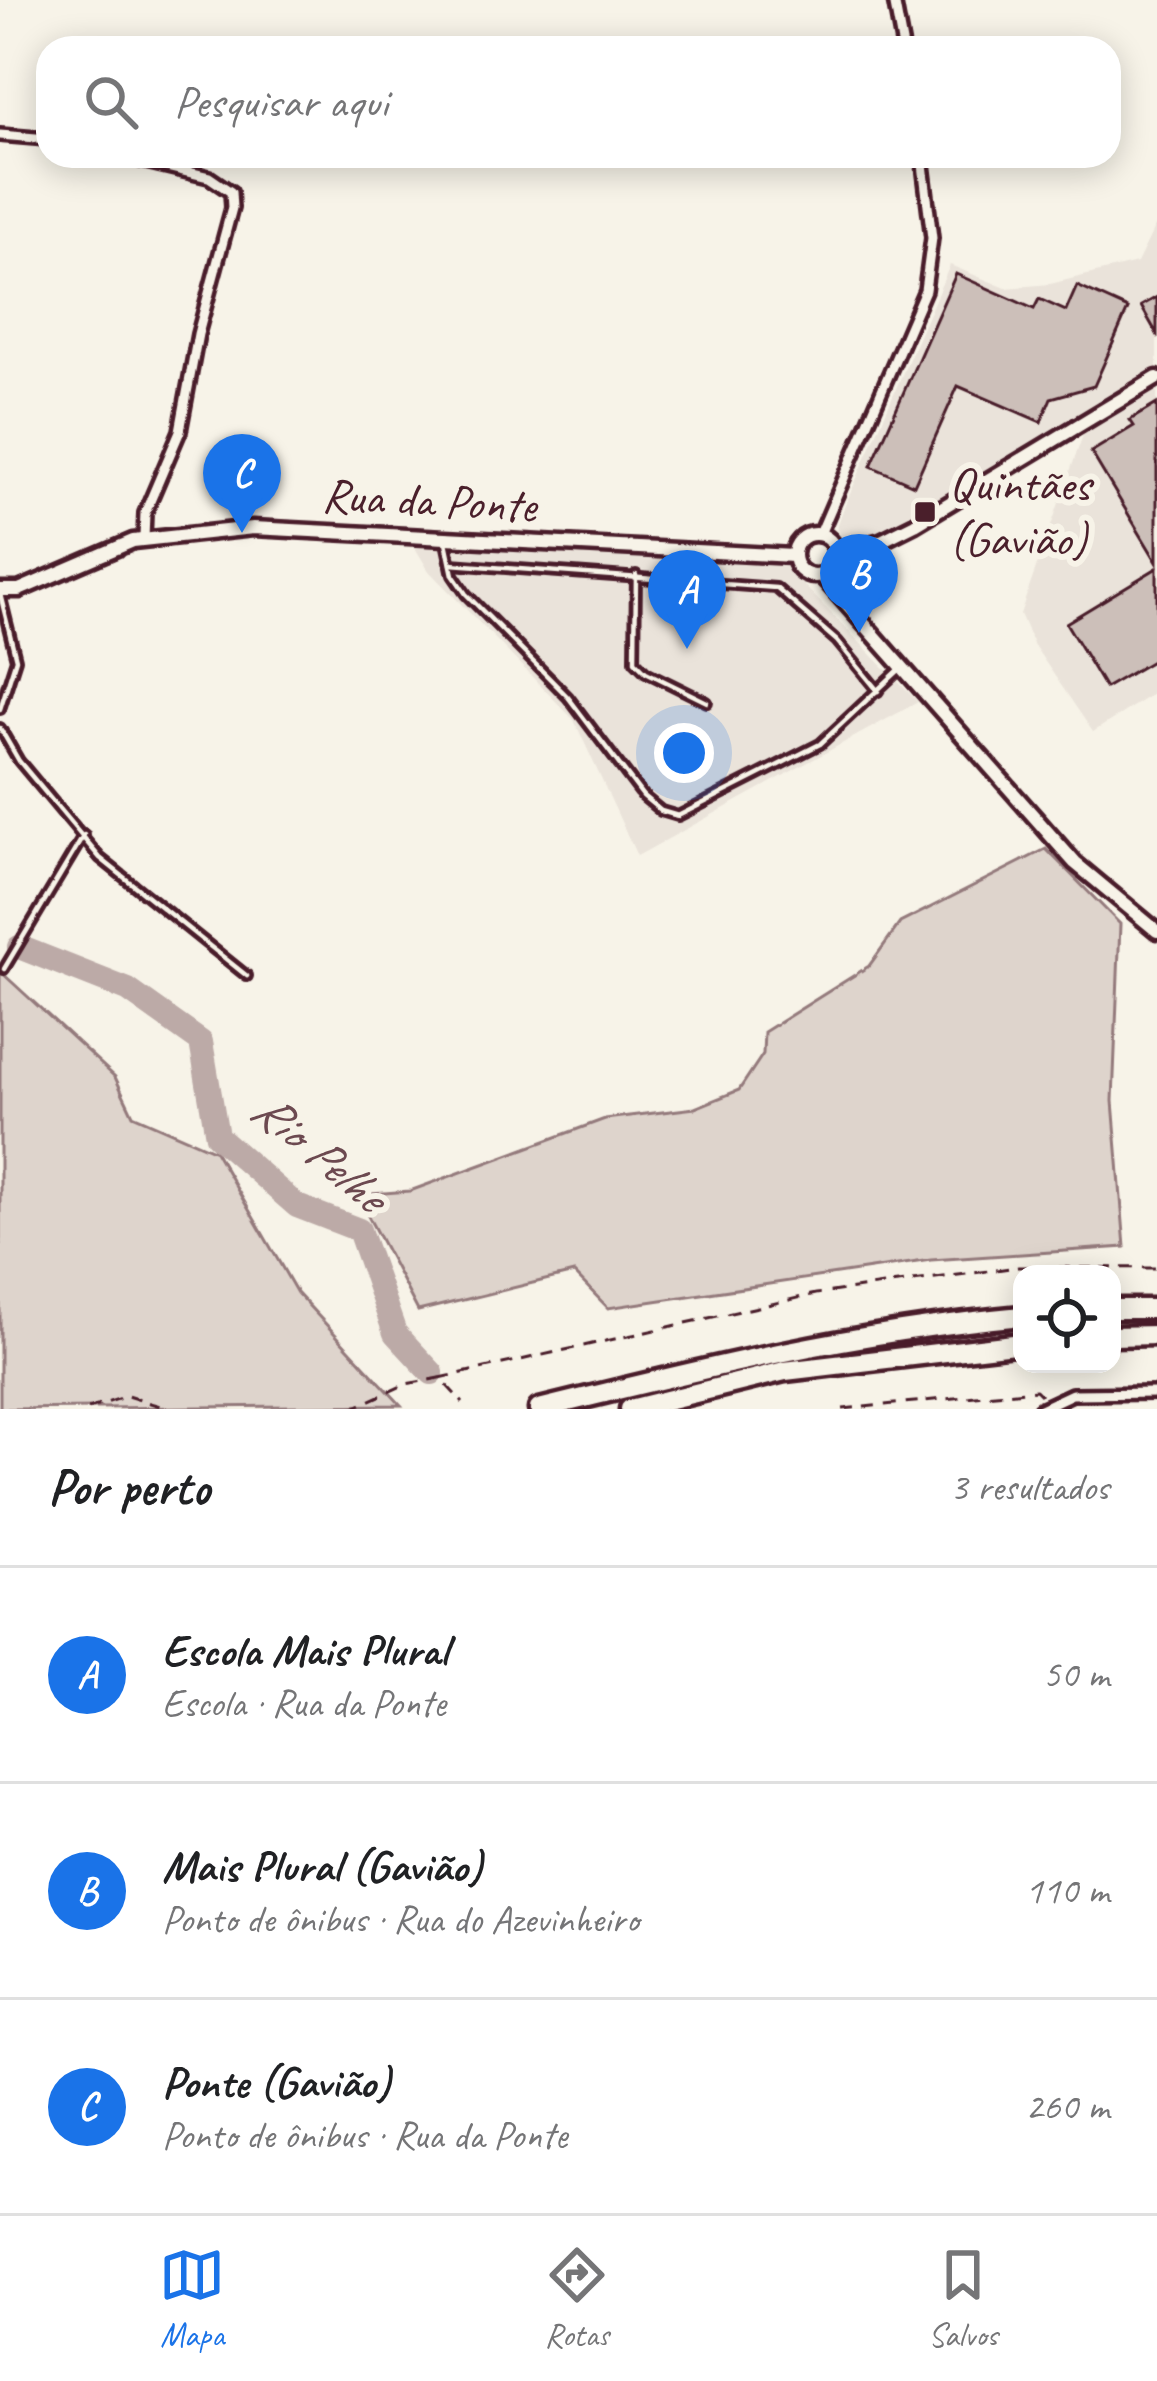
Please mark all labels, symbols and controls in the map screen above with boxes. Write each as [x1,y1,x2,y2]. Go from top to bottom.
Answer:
search box [36,36,1121,168]
icon: search [78,69,144,135]
text: Pesquisar aqui [174,74,388,131]
pin: C [203,434,281,533]
place label: Quintães (Gavião) [949,454,1095,569]
street label: Rua da Ponte [321,464,541,536]
marker: Quintães (Gavião) [912,499,938,525]
pin: B [820,534,898,633]
pin: A [648,550,726,649]
your location [654,723,714,783]
water label: Rio Pelhe [239,1077,405,1230]
map controls [1013,1265,1121,1373]
button: locate [1013,1265,1121,1373]
text: Por perto [48,1455,210,1519]
text: 3 resultados [950,1463,1109,1512]
text: Escola Mais Plural [162,1622,448,1679]
text: A [77,1650,97,1699]
text: 50 m [1043,1650,1109,1699]
text: Escola · Rua da Ponte [162,1679,446,1728]
text: Mais Plural (Gavião) [162,1838,482,1895]
text: B [77,1866,97,1915]
text: 110 m [1025,1866,1109,1915]
text: Ponto de ônibus · Rua do Azevinheiro [162,1895,639,1944]
text: Ponte (Gavião) [162,2054,390,2111]
text: C [78,2082,96,2131]
text: 260 m [1025,2082,1109,2131]
text: Ponto de ônibus · Rua da Ponte [162,2111,567,2160]
tab: Mapa [159,2242,225,2356]
tab: Rotas [544,2242,610,2356]
tab: Salvos [928,2242,998,2356]

